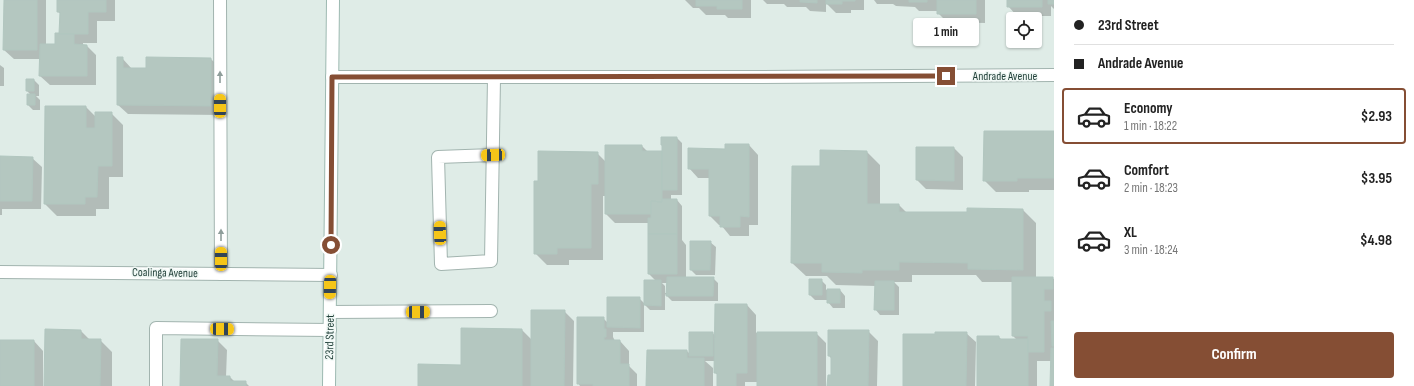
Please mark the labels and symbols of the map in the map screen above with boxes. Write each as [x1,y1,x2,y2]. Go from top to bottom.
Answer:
callout: 1 min [913,18,979,46]
route end [937,67,955,85]
street label: Andrade Avenue [972,69,1037,84]
one-way arrow [217,70,223,83]
car [214,94,226,118]
car [481,149,505,161]
car [434,221,446,245]
one-way arrow [218,228,224,241]
route start [322,236,340,254]
car [215,247,227,271]
street label: Coalinga Avenue [132,265,198,281]
car [324,275,336,299]
car [406,306,430,318]
street label: 23rd Street [322,314,338,360]
car [210,323,234,335]

